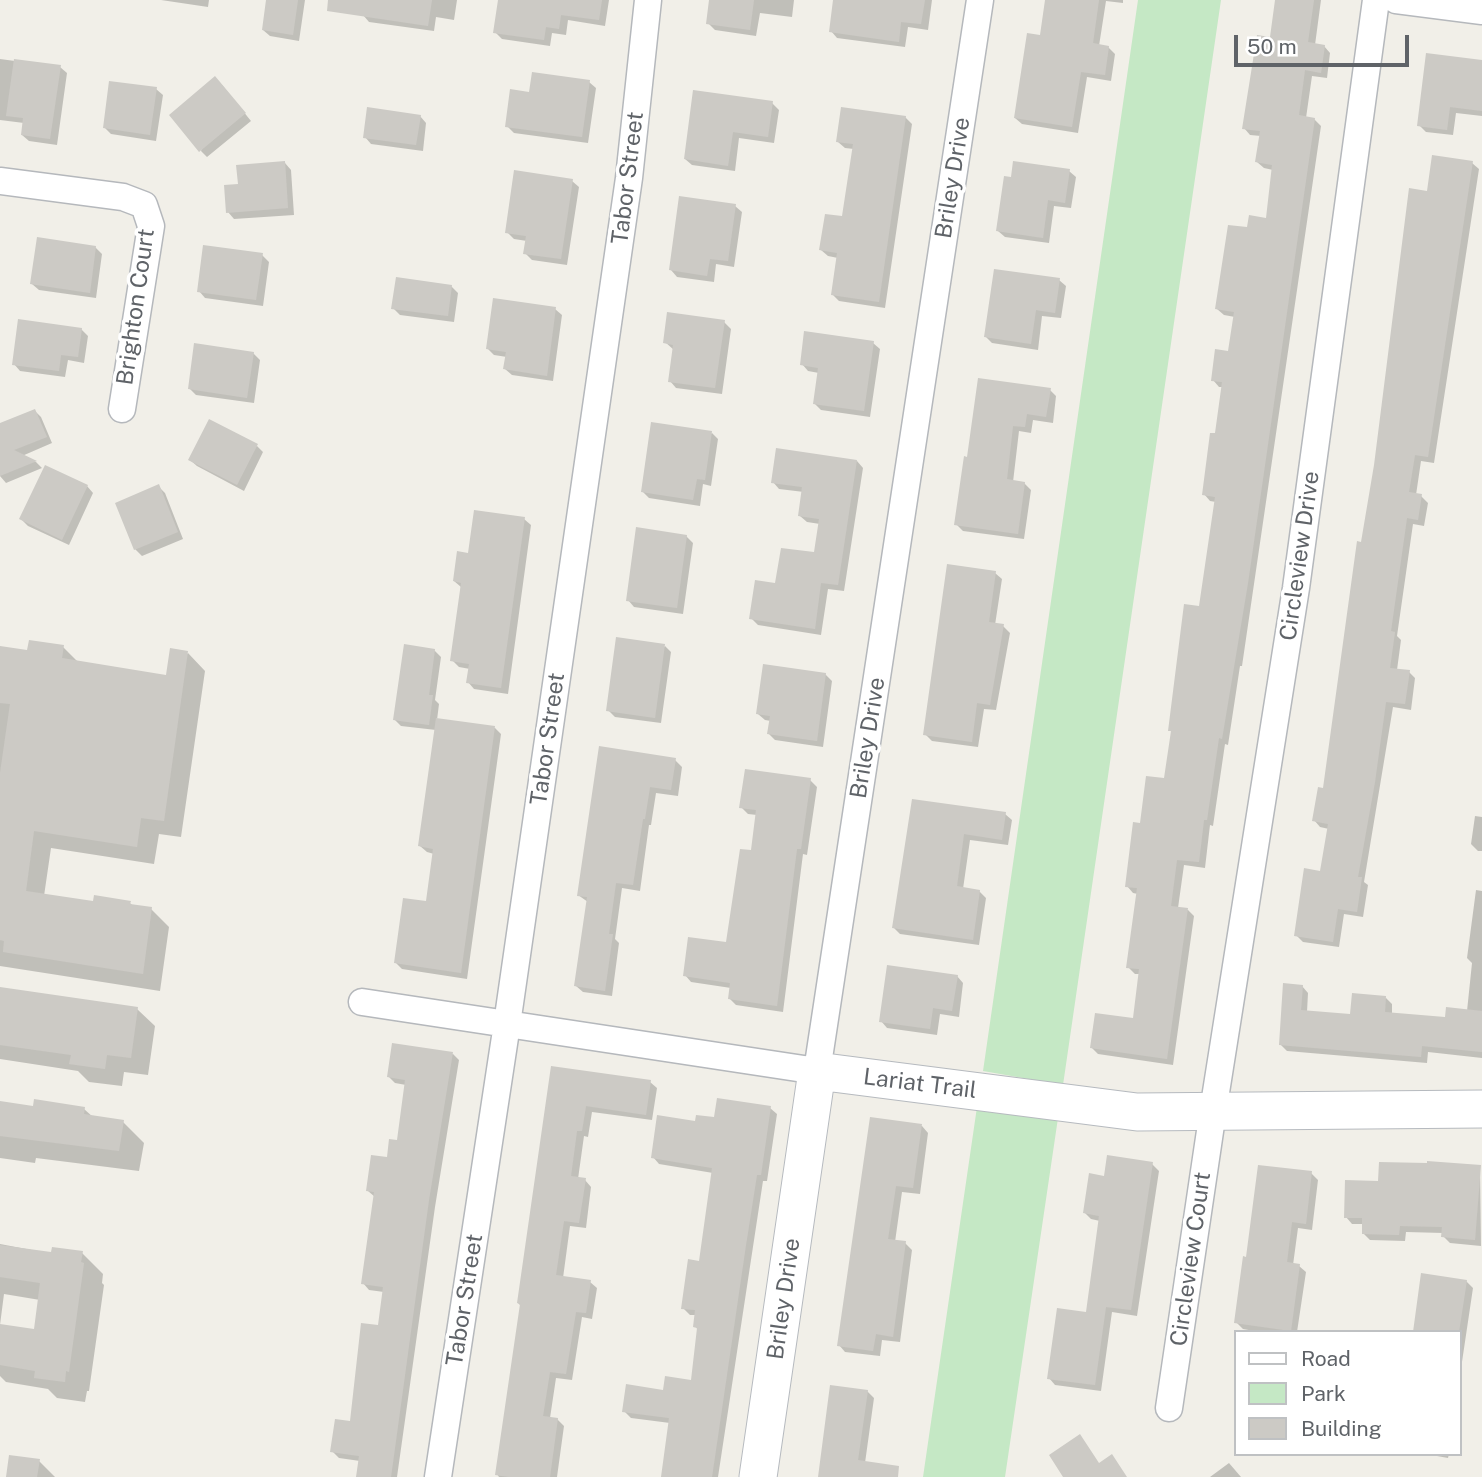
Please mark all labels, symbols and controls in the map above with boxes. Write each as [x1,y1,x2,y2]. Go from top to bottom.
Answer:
scale bar [1237,21,1412,65]
text: 50 m [1247,34,1297,59]
street label: Tabor Street [606,110,650,246]
street label: Briley Drive [930,115,976,241]
street label: Brighton Court [111,227,161,387]
street label: Circleview Drive [1274,470,1326,642]
street label: Tabor Street [525,671,571,807]
street label: Briley Drive [845,675,891,801]
street label: Lariat Trail [862,1063,978,1105]
street label: Circleview Court [1165,1170,1217,1348]
street label: Tabor Street [441,1232,489,1368]
street label: Briley Drive [762,1236,806,1362]
legend [1234,1330,1461,1456]
text: Road [1301,1346,1351,1371]
text: Park [1301,1381,1346,1406]
text: Building [1301,1416,1382,1441]

